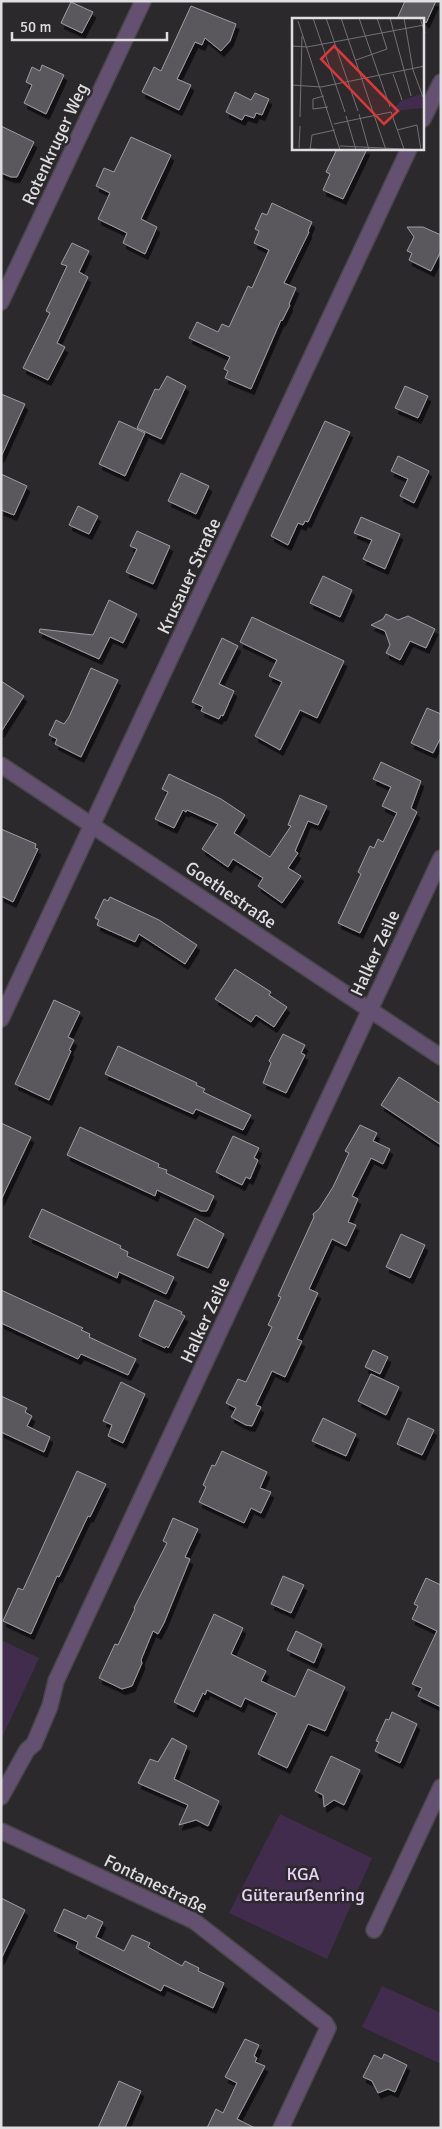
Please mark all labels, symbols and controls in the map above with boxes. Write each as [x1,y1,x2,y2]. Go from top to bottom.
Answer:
scale bar [12,10,168,42]
text: 50 m [20,18,51,36]
inset map [292,18,424,150]
street label: Rotenkruger Weg [17,79,93,209]
street label: Krusauer Straße [152,514,226,638]
street label: Goethestraße [181,856,281,934]
street label: Halker Zeile [345,906,405,1000]
street label: Halker Zeile [175,1273,235,1367]
street label: Fontanestraße [101,1849,211,1919]
park label: KGA Güteraußenring [241,1863,365,1906]

